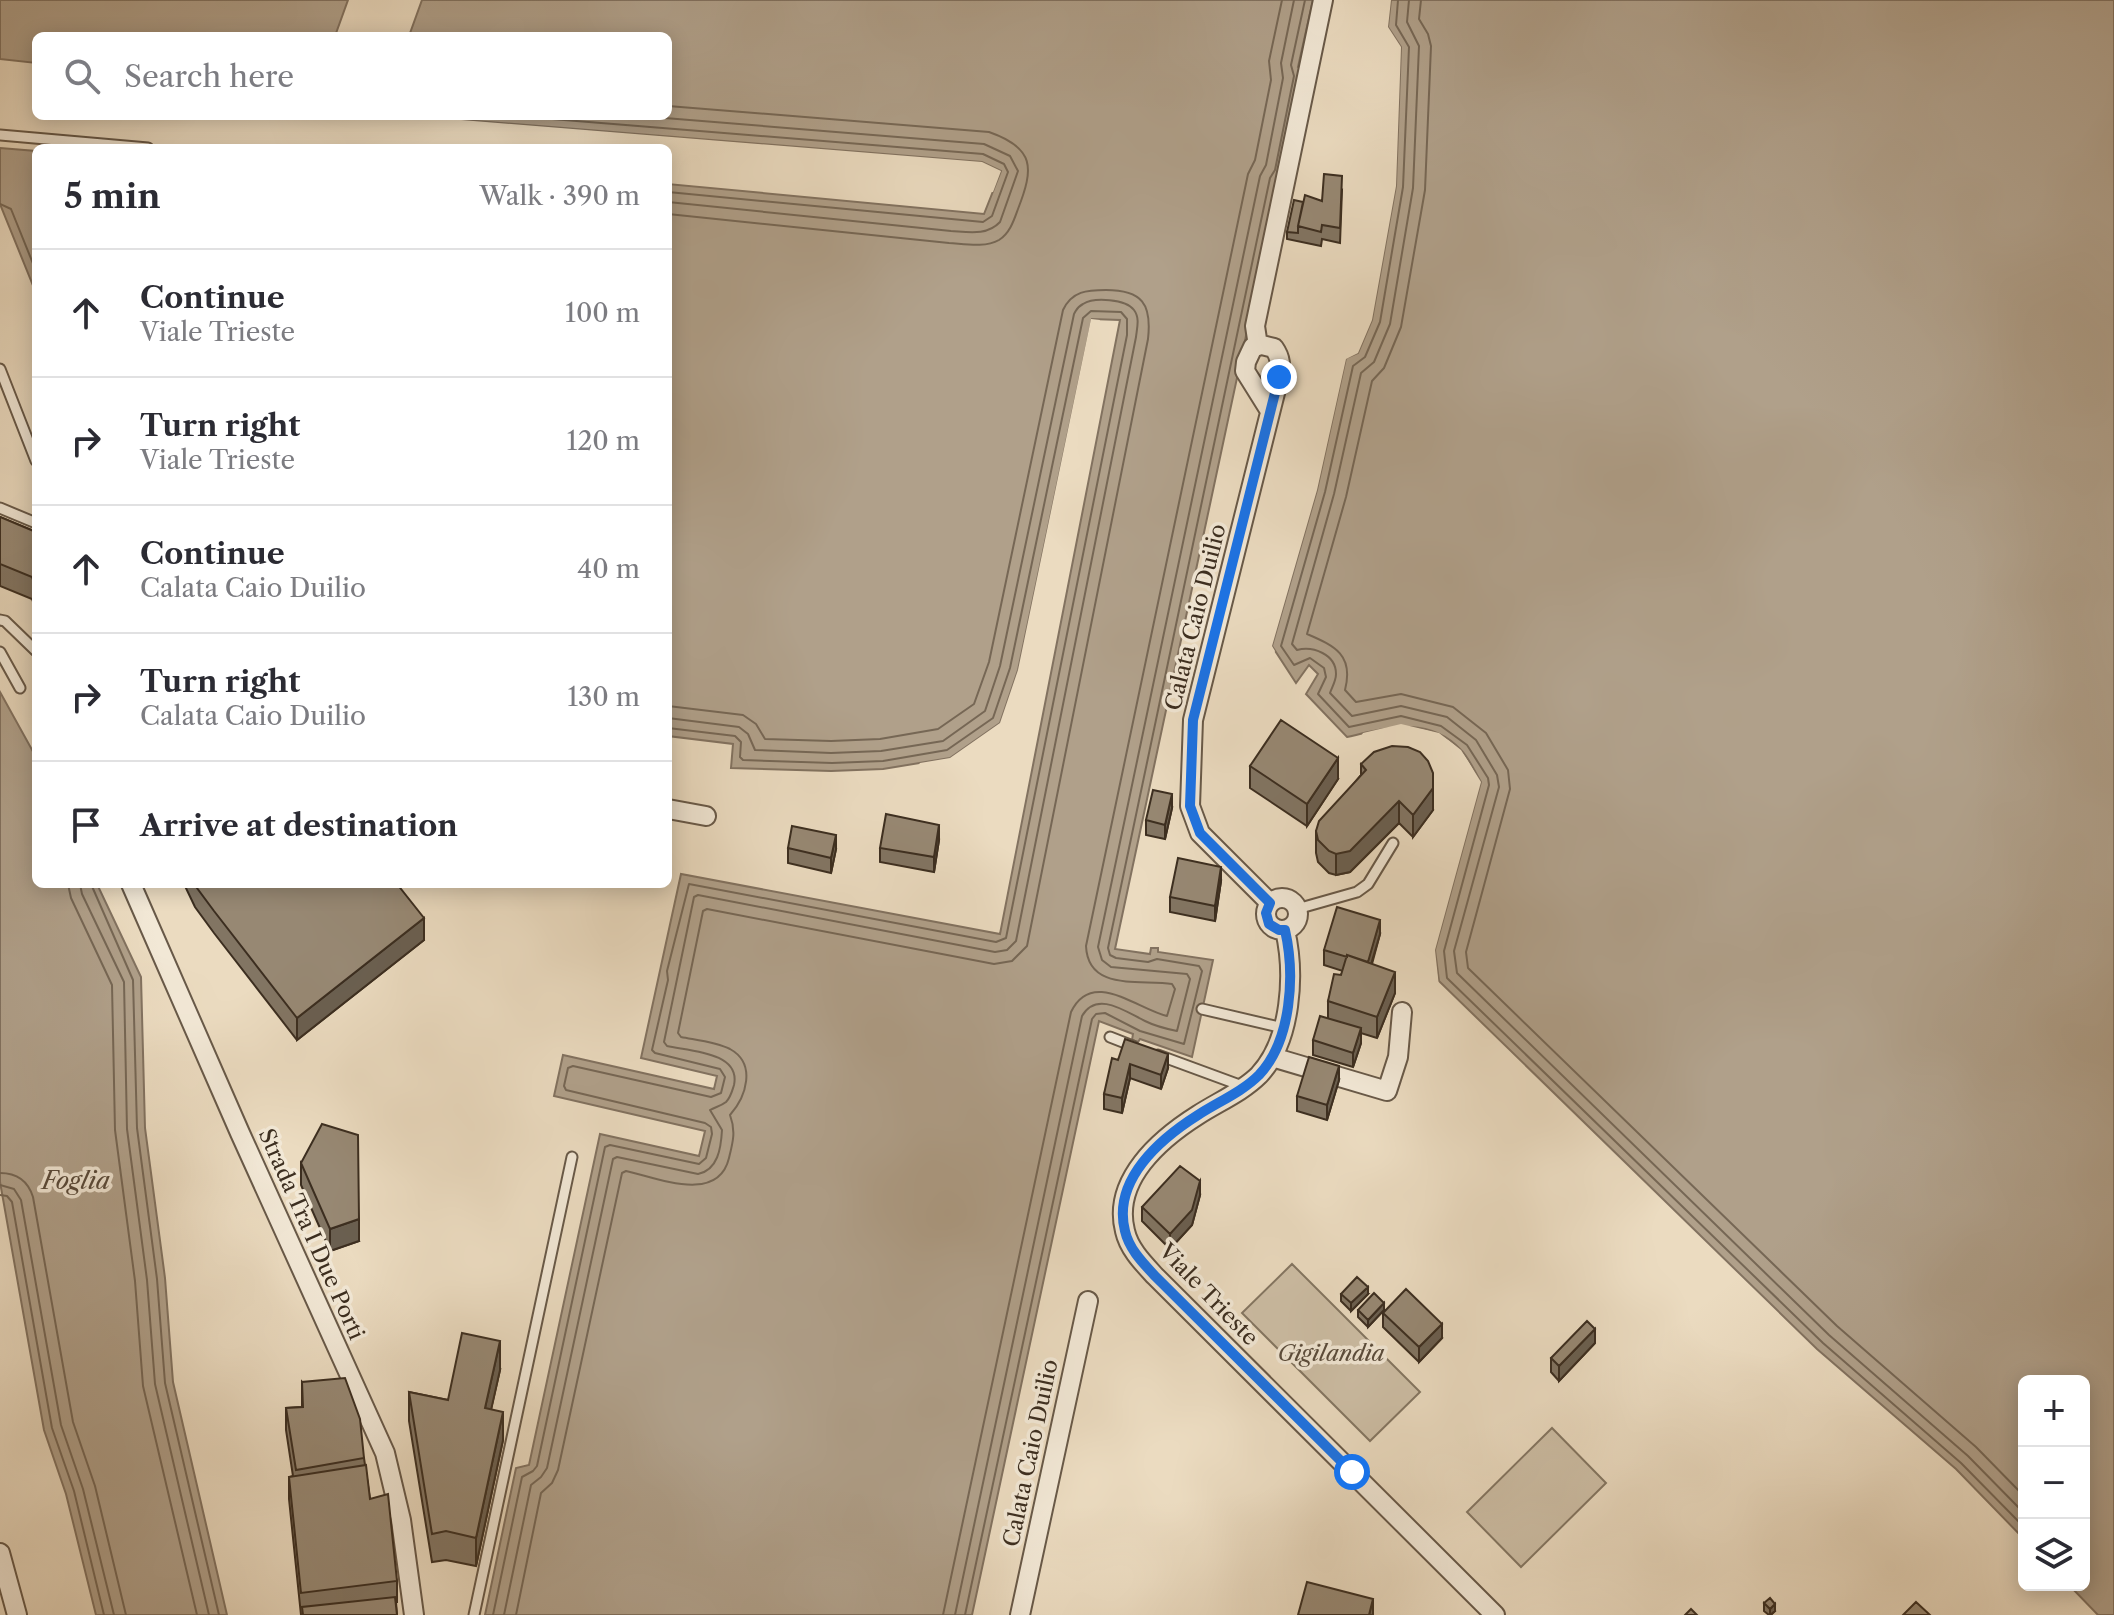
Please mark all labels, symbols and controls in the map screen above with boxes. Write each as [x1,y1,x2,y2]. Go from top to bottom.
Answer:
search box [32,32,672,120]
icon: search [60,54,104,98]
text: Search here [124,58,294,95]
text: 5 min [64,175,161,217]
text: Walk · 390 m [480,180,640,212]
text: Continue [140,279,285,316]
icon: ahead [64,291,108,335]
text: 100 m [565,297,640,329]
text: Viale Trieste [140,316,295,348]
route end [1261,359,1297,395]
text: Turn right [140,407,300,444]
icon: right [64,419,108,463]
text: 120 m [566,425,640,457]
text: Viale Trieste [140,444,295,476]
street label: Calata Caio Duilio [1159,521,1232,713]
text: Continue [140,535,285,572]
icon: ahead [64,547,108,591]
text: 40 m [577,553,640,585]
text: Calata Caio Duilio [140,572,366,604]
text: Turn right [140,663,300,700]
icon: right [64,675,108,719]
text: 130 m [567,681,640,713]
text: Calata Caio Duilio [140,700,366,732]
icon: arrive [64,803,108,847]
text: Arrive at destination [140,807,458,844]
street label: Strada Tra I Due Porti [253,1124,370,1344]
water label: Foglia [40,1166,110,1195]
street label: Viale Trieste [1153,1237,1264,1351]
park label: Gigilandia [1277,1340,1385,1367]
street label: Calata Caio Duilio [997,1357,1064,1549]
map controls [2018,1375,2090,1591]
button: + [2018,1375,2090,1447]
button: − [2018,1447,2090,1519]
route start [1334,1454,1370,1490]
button: layers [2018,1519,2090,1591]

